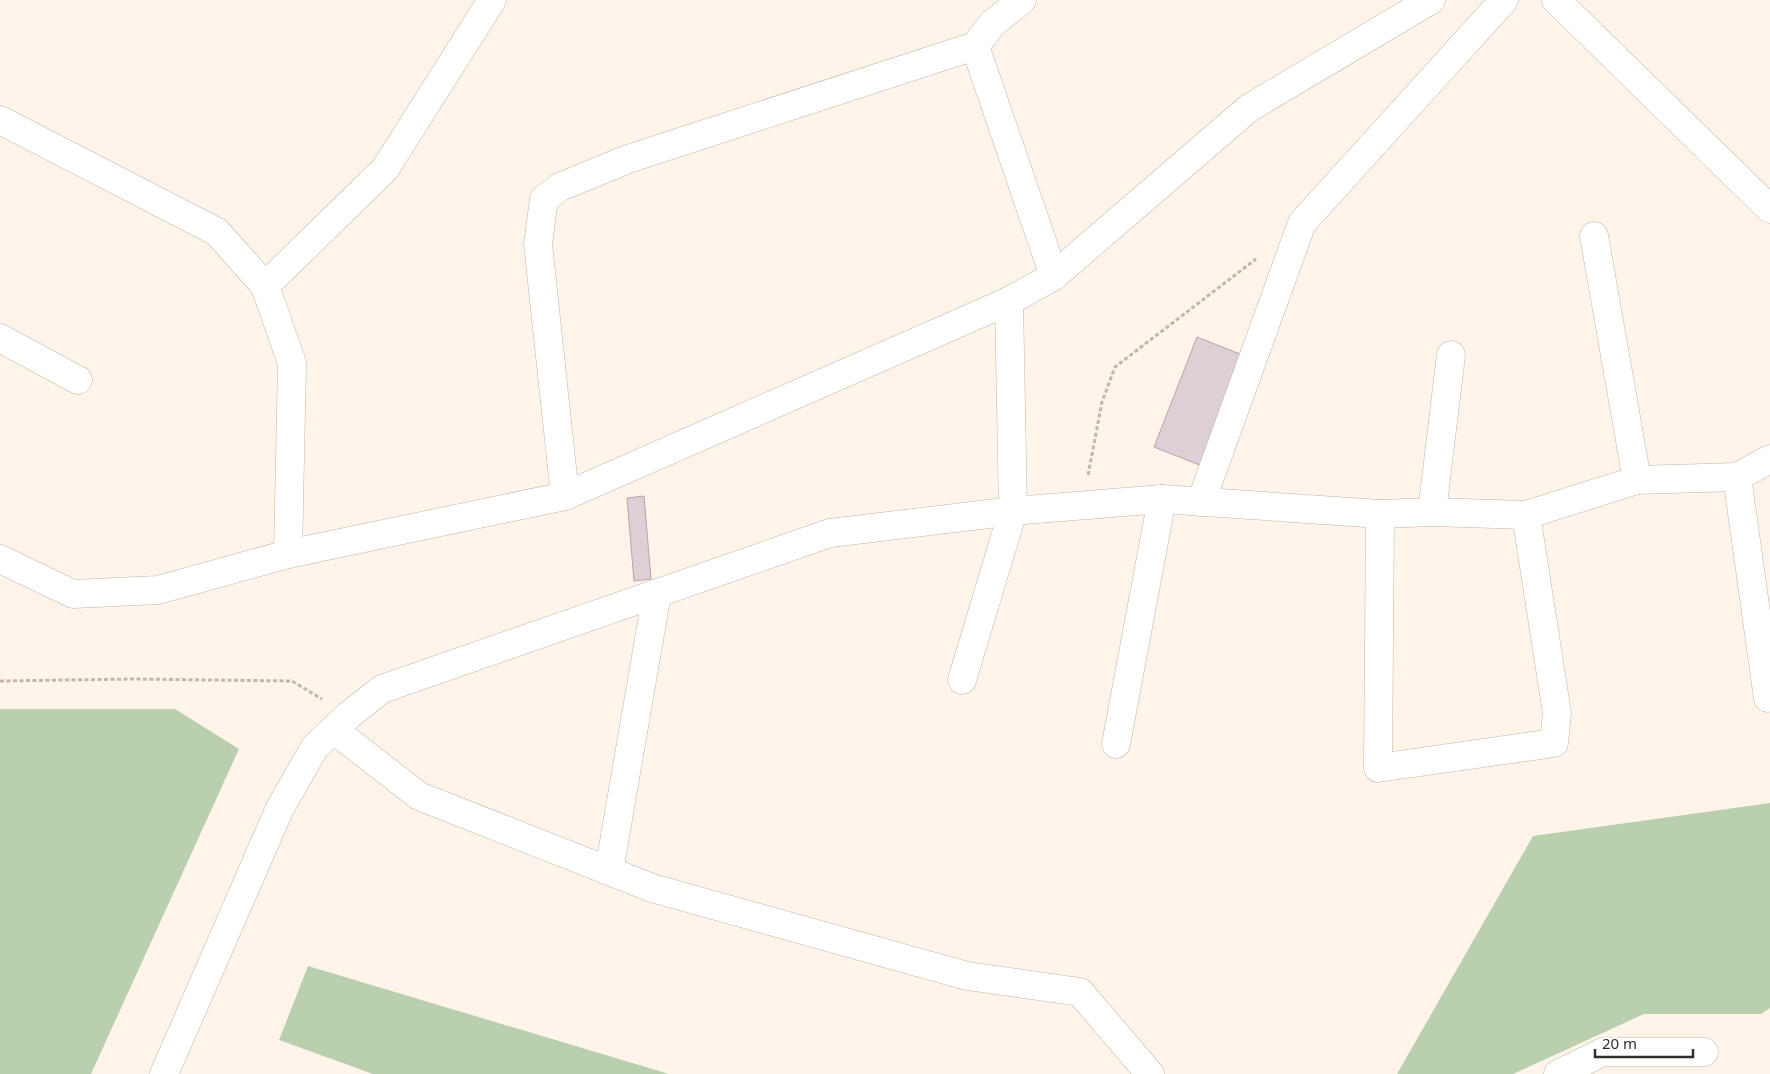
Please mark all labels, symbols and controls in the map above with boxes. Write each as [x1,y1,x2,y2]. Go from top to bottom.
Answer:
scale bar [1595,1026,1692,1058]
text: 20 m [1602,1033,1637,1053]

